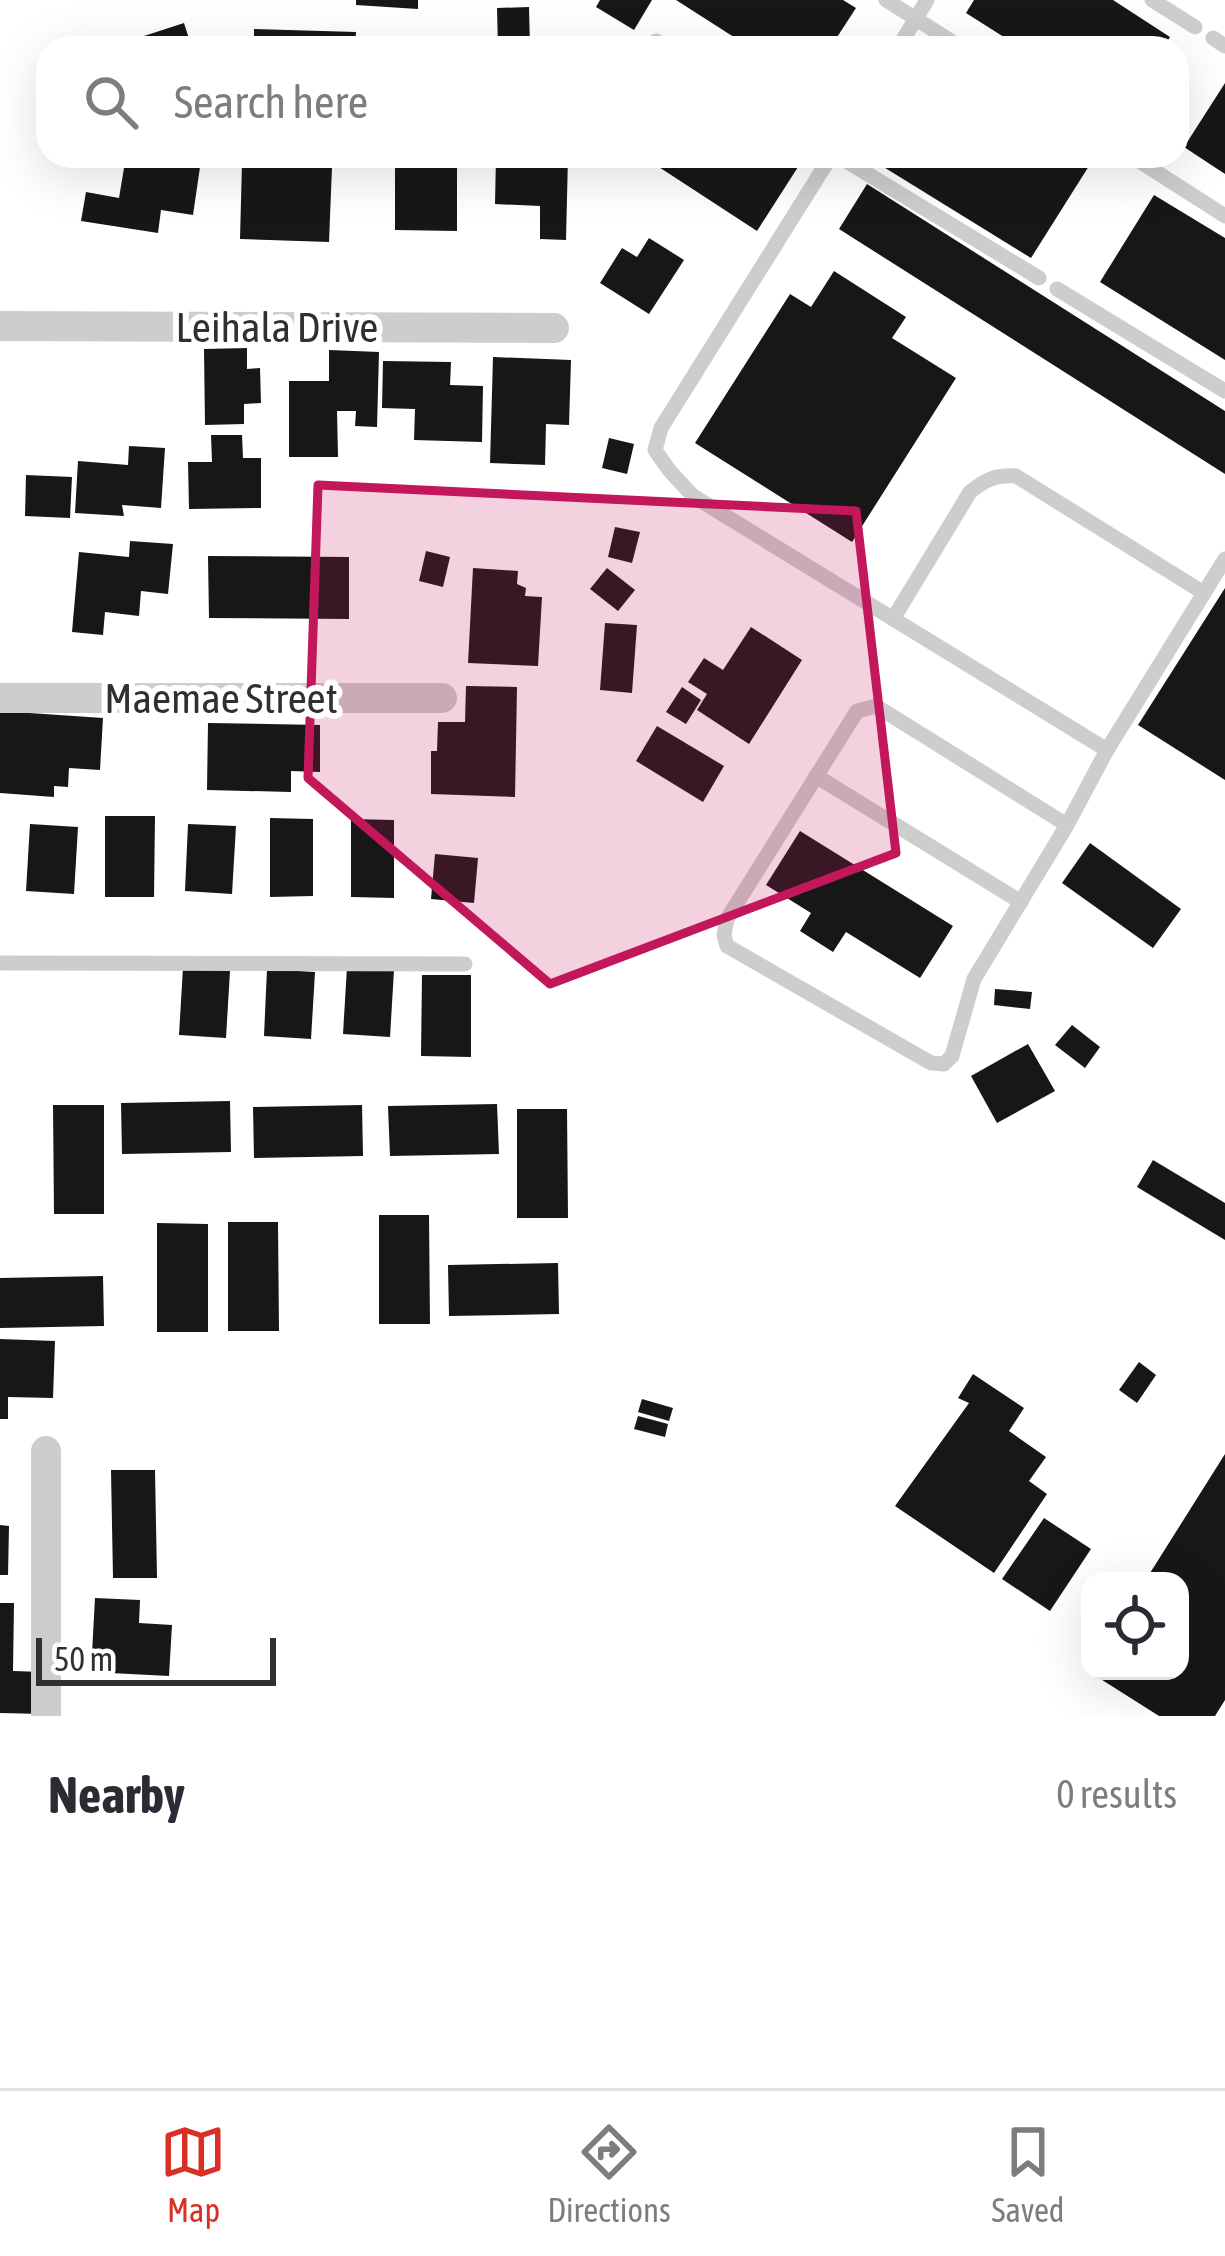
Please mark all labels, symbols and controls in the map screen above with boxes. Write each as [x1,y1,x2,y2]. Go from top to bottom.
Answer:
search box [36,36,1189,168]
icon: search [78,69,144,135]
text: Search here [174,76,368,128]
street label: Leihala Drive [176,303,378,351]
street label: Maemae Street [104,674,338,722]
map controls [1081,1572,1189,1680]
button: locate [1081,1572,1189,1680]
scale bar [36,1632,276,1685]
text: 50 m [54,1640,113,1678]
text: Nearby [48,1765,185,1824]
text: 0 results [1056,1772,1177,1816]
tab: Map [160,2119,226,2229]
tab: Directions [547,2119,671,2229]
tab: Saved [992,2119,1064,2229]

